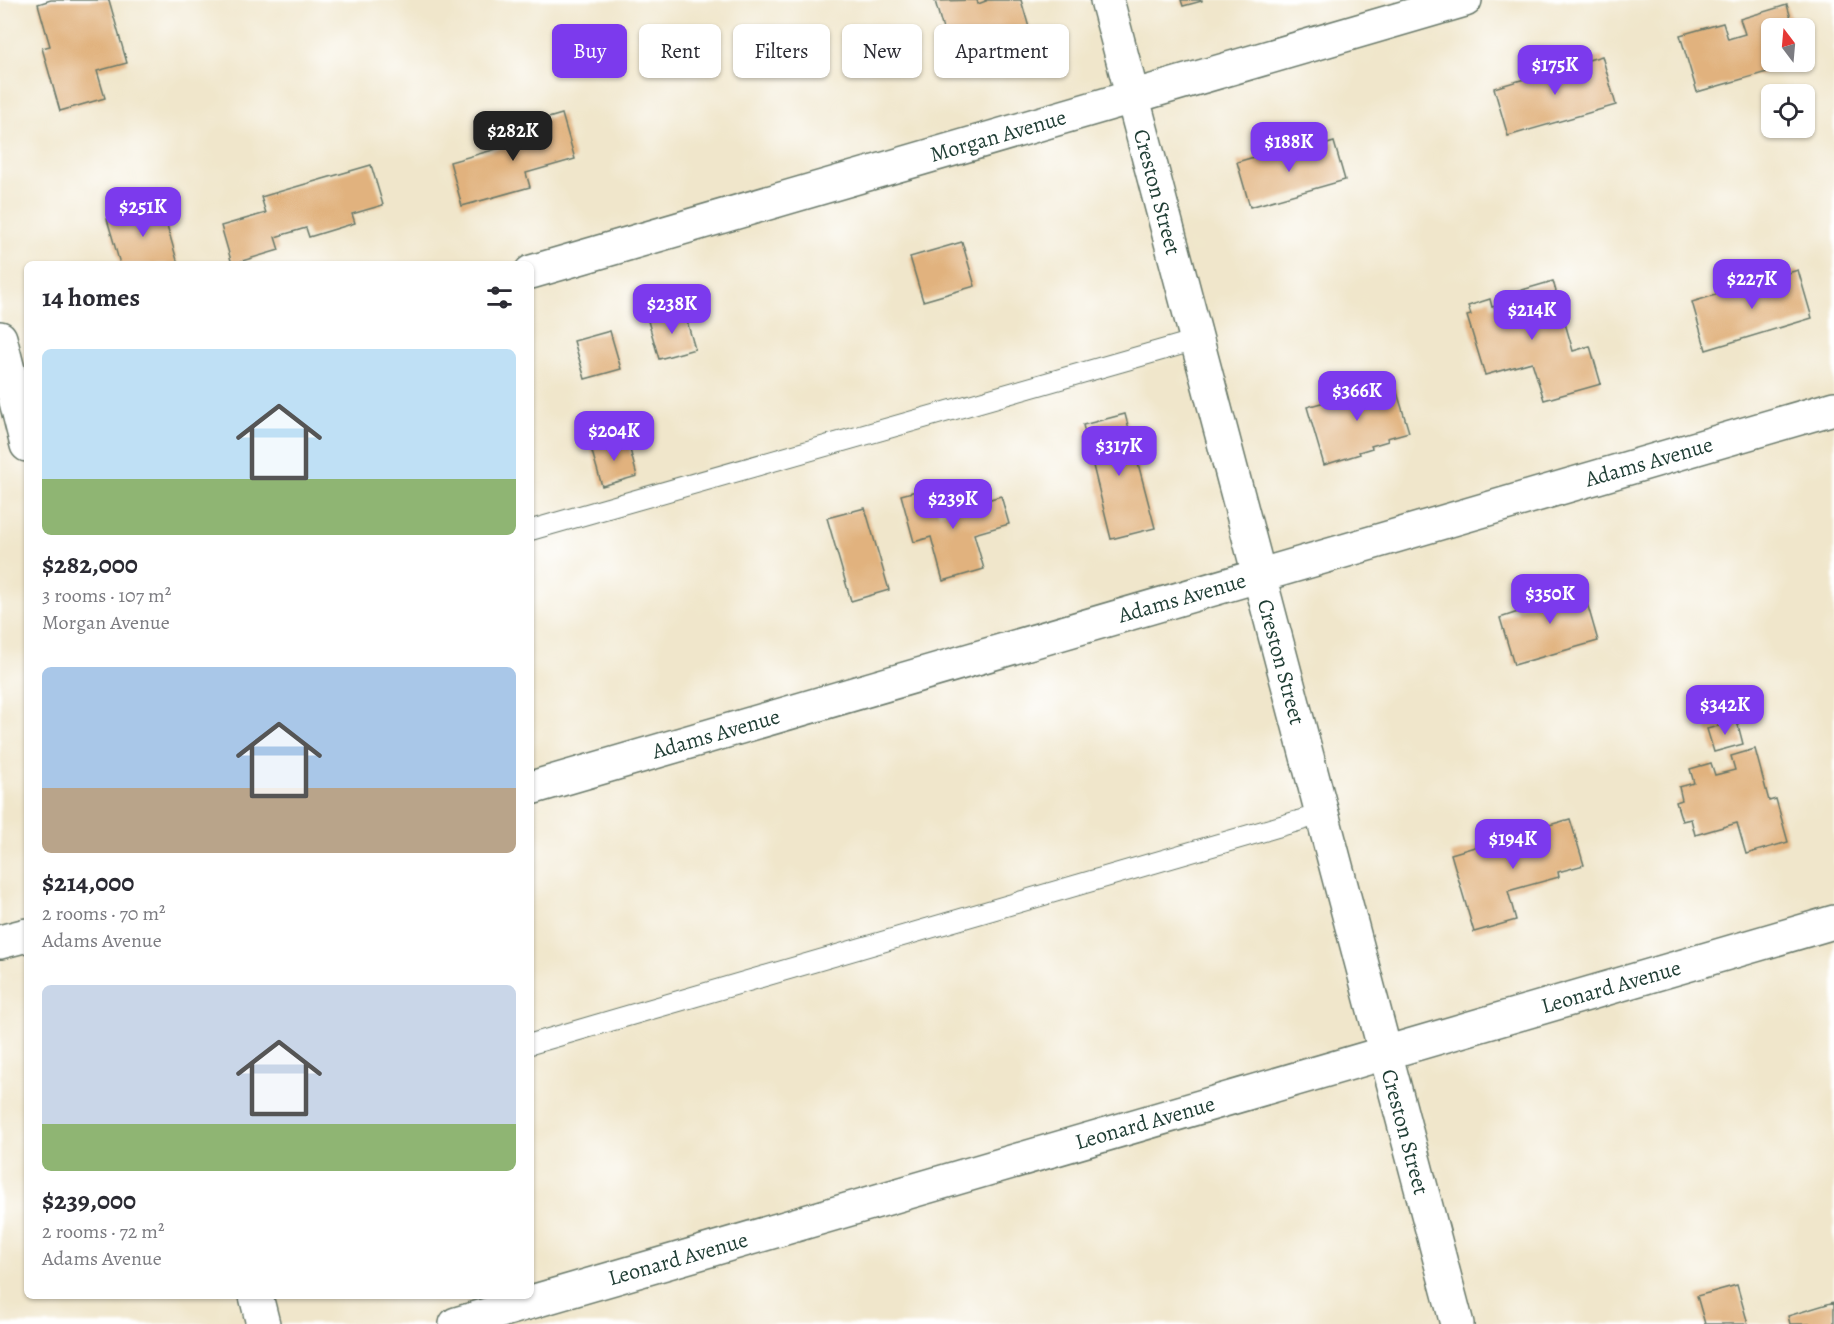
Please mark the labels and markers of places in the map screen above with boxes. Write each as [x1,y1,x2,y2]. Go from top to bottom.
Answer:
pin: $175K [1513,45,1597,96]
pin: $282K [471,111,555,162]
pin: $188K [1247,122,1331,173]
pin: $251K [101,187,185,238]
pin: $227K [1710,259,1794,310]
pin: $238K [630,284,714,335]
pin: $214K [1490,290,1574,341]
pin: $366K [1315,371,1399,422]
pin: $204K [572,411,656,462]
pin: $317K [1077,426,1161,477]
pin: $239K [911,479,995,530]
pin: $350K [1508,574,1592,625]
pin: $342K [1683,685,1767,736]
pin: $194K [1471,819,1555,870]

